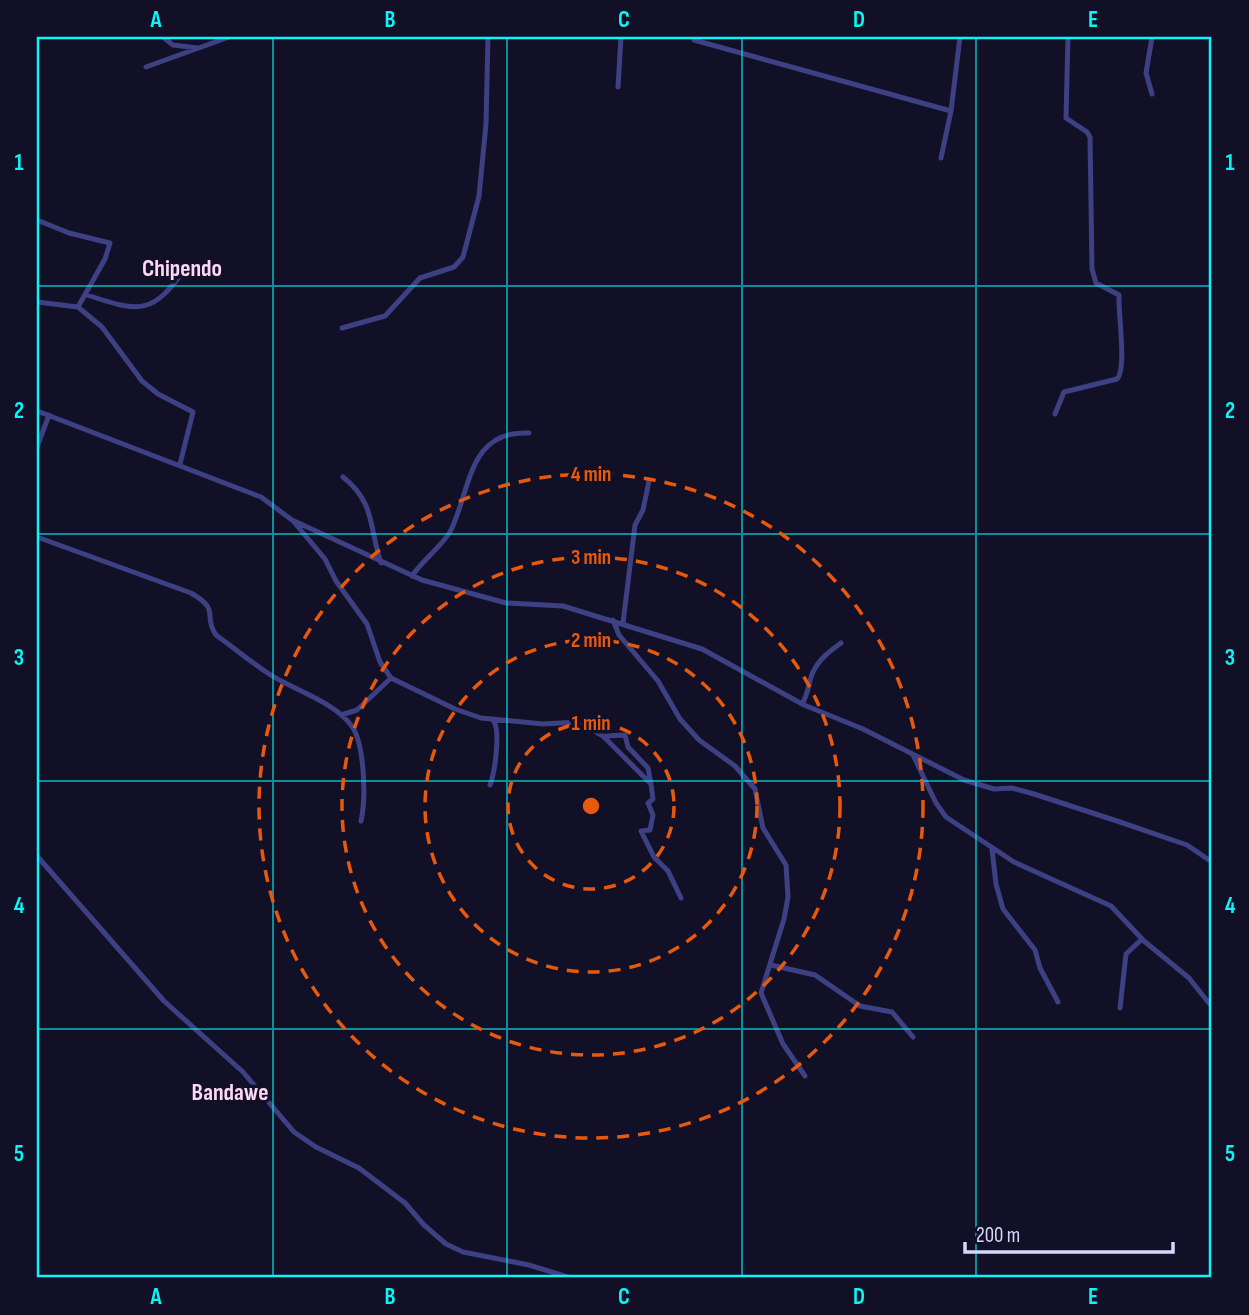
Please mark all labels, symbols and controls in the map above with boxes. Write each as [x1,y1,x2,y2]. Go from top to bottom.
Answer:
text: A [150,6,163,34]
text: B [385,6,396,34]
text: C [618,6,630,34]
text: D [853,6,865,34]
text: E [1088,6,1098,34]
text: 1 [14,149,24,177]
text: 1 [1225,149,1235,177]
district label: Chipendo [142,254,222,283]
text: 2 [14,397,24,425]
text: 2 [1225,397,1235,425]
text: 4 min [571,462,611,487]
text: 3 min [571,545,611,570]
text: 2 min [571,628,611,653]
text: 3 [14,644,24,672]
text: 3 [1225,644,1235,672]
text: 1 min [571,711,611,736]
centre of rings [579,794,603,818]
text: 4 [14,892,25,920]
text: 4 [1225,892,1236,920]
district label: Bandawe [192,1078,268,1107]
text: 5 [14,1140,24,1168]
text: 5 [1225,1140,1235,1168]
scale bar [965,1210,1174,1254]
text: 200 m [976,1223,1020,1248]
text: A [150,1283,163,1311]
text: B [385,1283,396,1311]
text: C [618,1283,630,1311]
text: D [853,1283,865,1311]
text: E [1088,1283,1098,1311]

